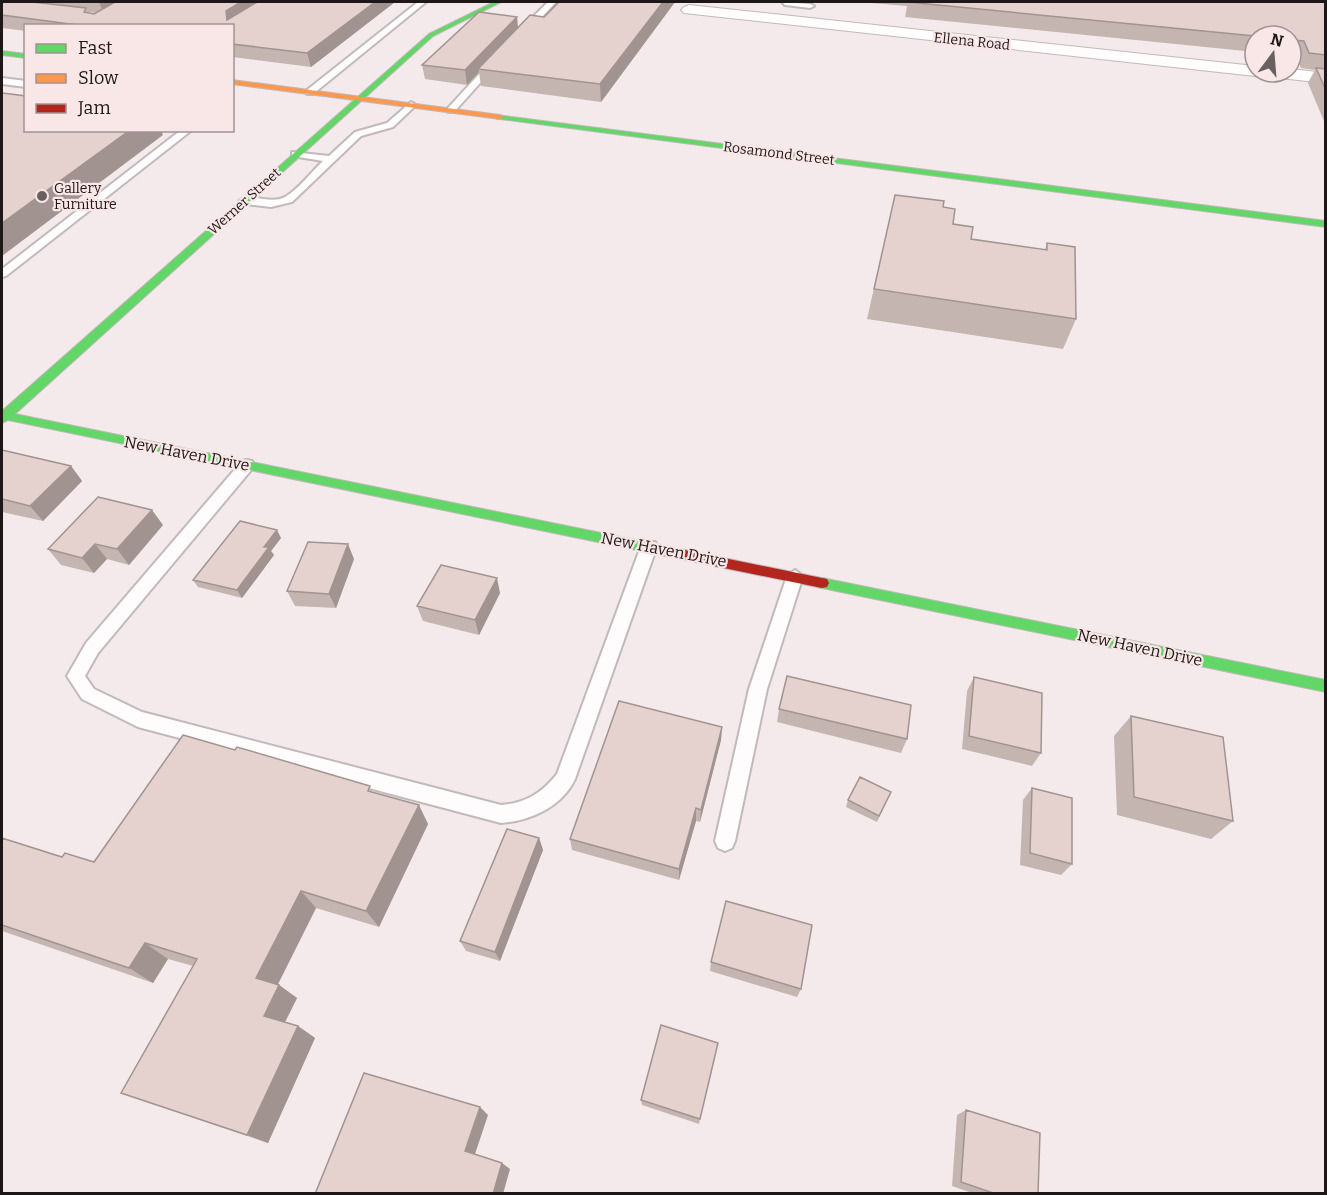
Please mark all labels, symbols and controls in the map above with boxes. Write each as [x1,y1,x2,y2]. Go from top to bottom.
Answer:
legend [24,24,234,132]
north arrow [1243,24,1303,84]
street label: Ellena Road [933,29,1011,54]
text: N [1268,29,1286,51]
text: Fast [78,37,113,59]
text: Slow [78,67,119,89]
text: Jam [77,97,111,119]
street label: Rosamond Street [722,138,836,169]
street label: Werner Street [204,164,284,238]
place label: Gallery Furniture [54,180,117,213]
marker: Gallery Furniture [35,189,49,203]
street label: New Haven Drive [123,432,251,475]
street label: New Haven Drive [600,528,728,571]
street label: New Haven Drive [1076,625,1204,670]

